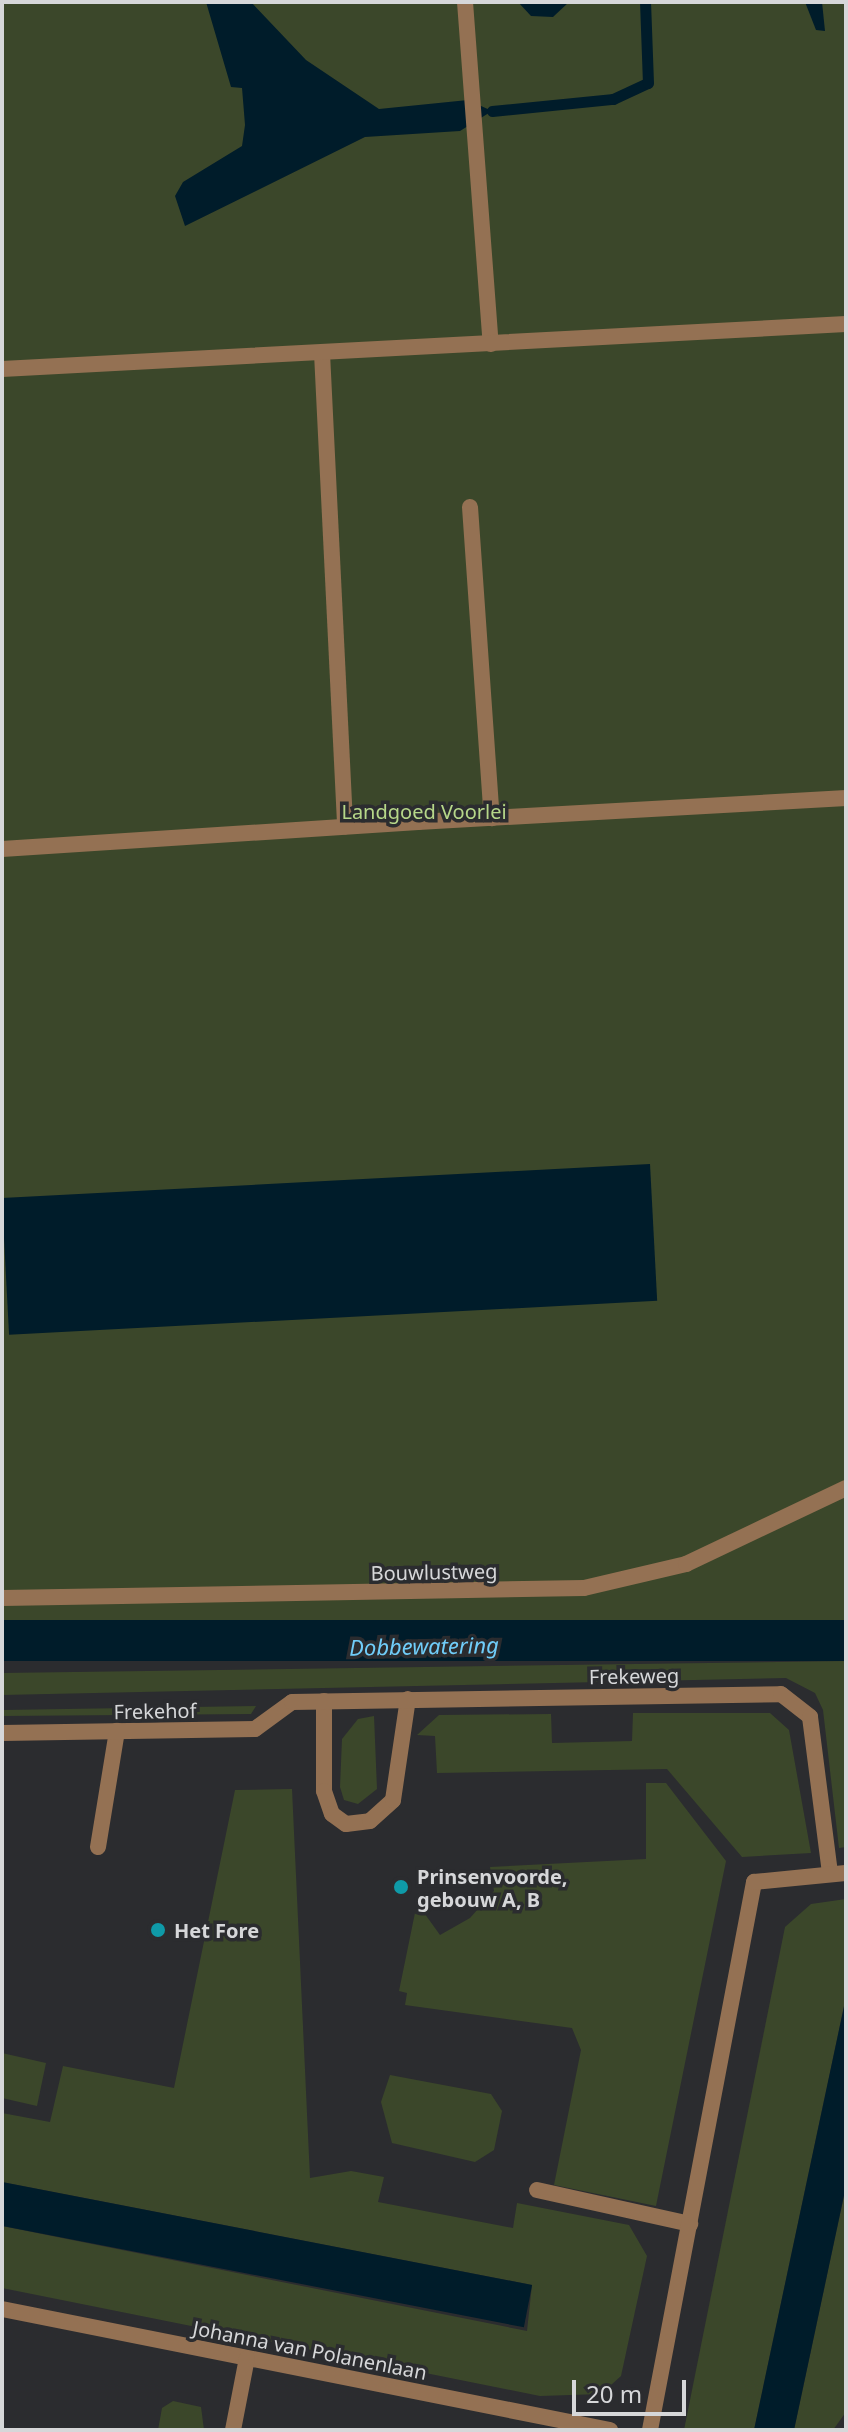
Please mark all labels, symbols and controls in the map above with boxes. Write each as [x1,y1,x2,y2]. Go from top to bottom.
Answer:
park label: Landgoed Voorlei [341,799,507,823]
street label: Bouwlustweg [370,1559,498,1585]
water label: Dobbewatering [349,1631,499,1661]
street label: Frekeweg [589,1663,679,1689]
street label: Frekehof [113,1698,197,1724]
place label: Prinsenvoorde, gebouw A, B [417,1864,568,1911]
marker: Prinsenvoorde, gebouw A, B [392,1878,410,1896]
place label: Het Fore [174,1918,259,1942]
marker: Het Fore [149,1921,167,1939]
street label: Johanna van Polanenlaan [191,2316,429,2384]
scale bar [576,2364,690,2414]
text: 20 m [586,2377,642,2410]

